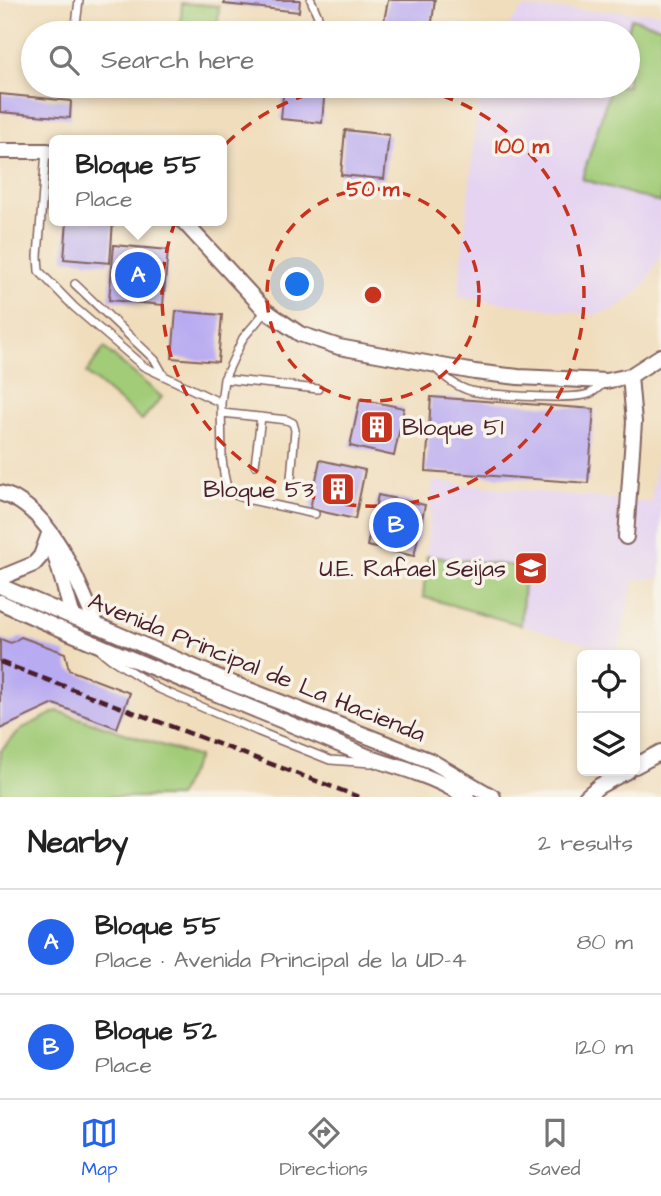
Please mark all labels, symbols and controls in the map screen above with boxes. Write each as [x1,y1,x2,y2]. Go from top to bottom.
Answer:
search box [21,21,640,98]
icon: search [45,41,83,79]
text: Search here [101,42,254,78]
text: 100 m [495,132,550,161]
popup [49,135,227,226]
text: Bloque 55 [75,147,201,183]
text: 50 m [347,175,400,204]
text: Place [75,183,132,215]
pin: A [115,249,161,301]
your location [280,267,314,301]
centre of rings [361,283,385,307]
building icon: Bloque 51 [358,408,396,446]
place label: Bloque 51 [402,411,504,445]
building icon: Bloque 53 [319,470,357,508]
place label: Bloque 53 [203,473,314,507]
pin: B [373,499,419,551]
school or university icon: U.E. Rafael Seijas [512,549,550,587]
place label: U.E. Rafael Seijas [319,552,506,586]
street label: Avenida Principal de La Hacienda [83,585,430,751]
map controls [577,650,640,776]
button: locate [577,650,640,713]
button: layers [577,713,640,776]
text: Nearby [28,822,128,864]
text: 2 results [538,827,633,859]
text: Bloque 55 [95,908,220,944]
text: A [44,926,58,958]
text: 80 m [576,926,633,958]
text: Place · Avenida Principal de la UD-4 [95,944,467,976]
text: Bloque 52 [95,1013,217,1049]
text: B [43,1031,59,1063]
text: 120 m [575,1031,633,1063]
text: Place [95,1049,152,1081]
tab: Map [80,1114,118,1183]
tab: Directions [279,1114,368,1183]
tab: Saved [529,1114,580,1183]

